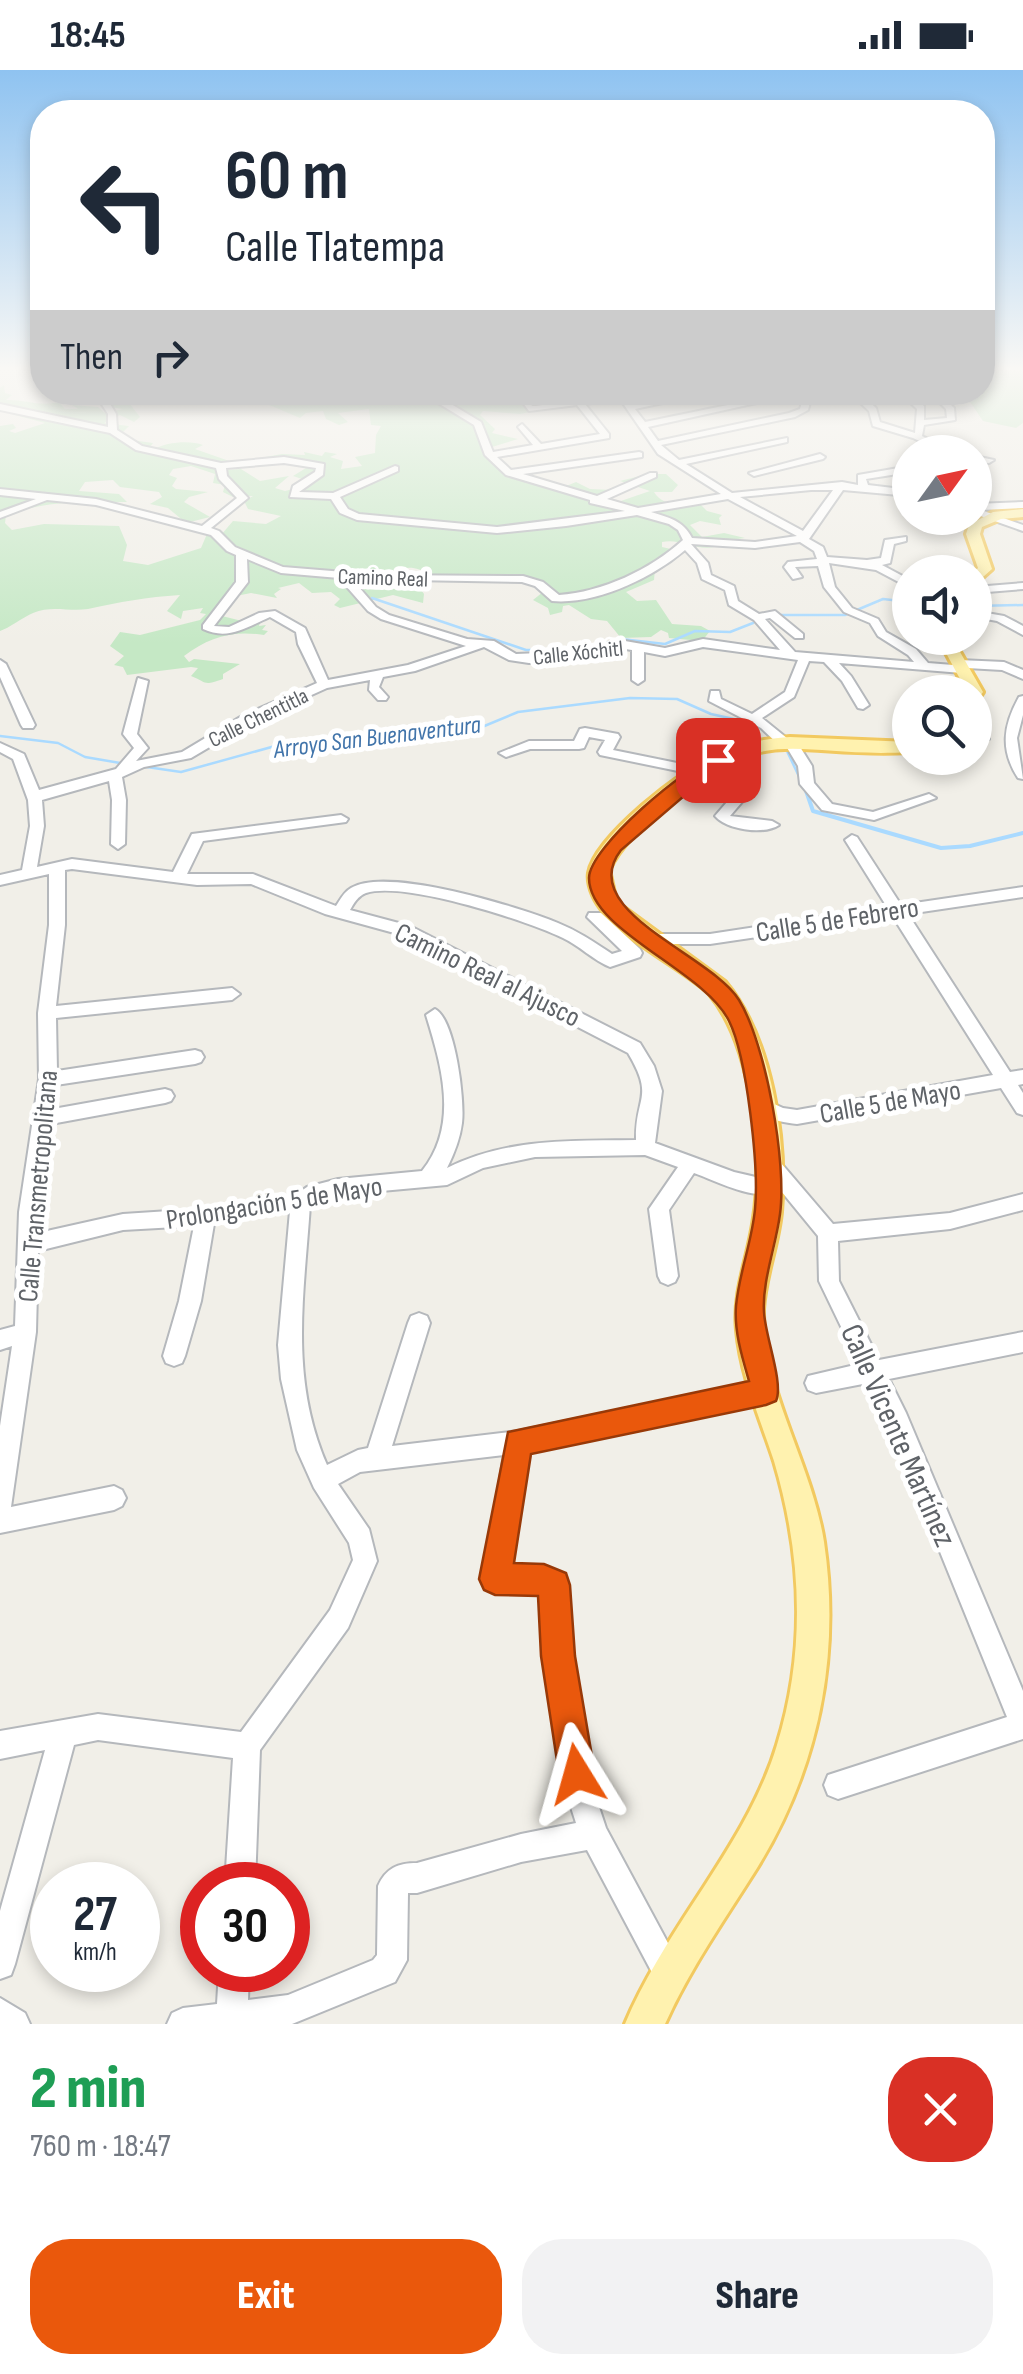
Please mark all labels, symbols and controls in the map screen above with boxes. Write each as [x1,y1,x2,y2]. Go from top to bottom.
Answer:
text: 18:45 [50,13,126,58]
text: 60 m [225,135,349,219]
icon: left [60,140,190,270]
text: Calle Tlatempa [225,220,445,275]
icon: right [143,330,198,385]
text: Then [60,335,123,380]
north arrow [892,435,992,535]
map controls [892,435,992,775]
button: sound [892,555,992,655]
street label: Camino Real [337,563,429,594]
street label: Calle Xóchitl [532,635,624,672]
button: search [892,675,992,775]
street label: Calle Chentitla [204,683,313,754]
water label: Arroyo San Buenaventura [271,709,482,766]
pin [676,718,761,803]
icon: arrive [691,733,746,788]
street label: Calle 5 de Febrero [754,891,921,950]
street label: Camino Real al Ajusco [389,916,585,1034]
street label: Calle Transmetropolitana [12,1069,65,1304]
street label: Calle 5 de Mayo [817,1074,963,1131]
street label: Prolongación 5 de Mayo [164,1170,385,1237]
street label: Calle Vicente Martínez [831,1318,964,1553]
position arrow [525,1722,629,1826]
speed limit sign: 30 [180,1862,310,1992]
text: 27 [73,1885,117,1945]
text: km/h [73,1937,117,1968]
text: 2 min [30,2053,146,2125]
button: close [888,2057,993,2162]
text: 760 m · 18:47 [30,2127,170,2166]
button: Exit [30,2239,502,2354]
button: Share [522,2239,993,2354]

